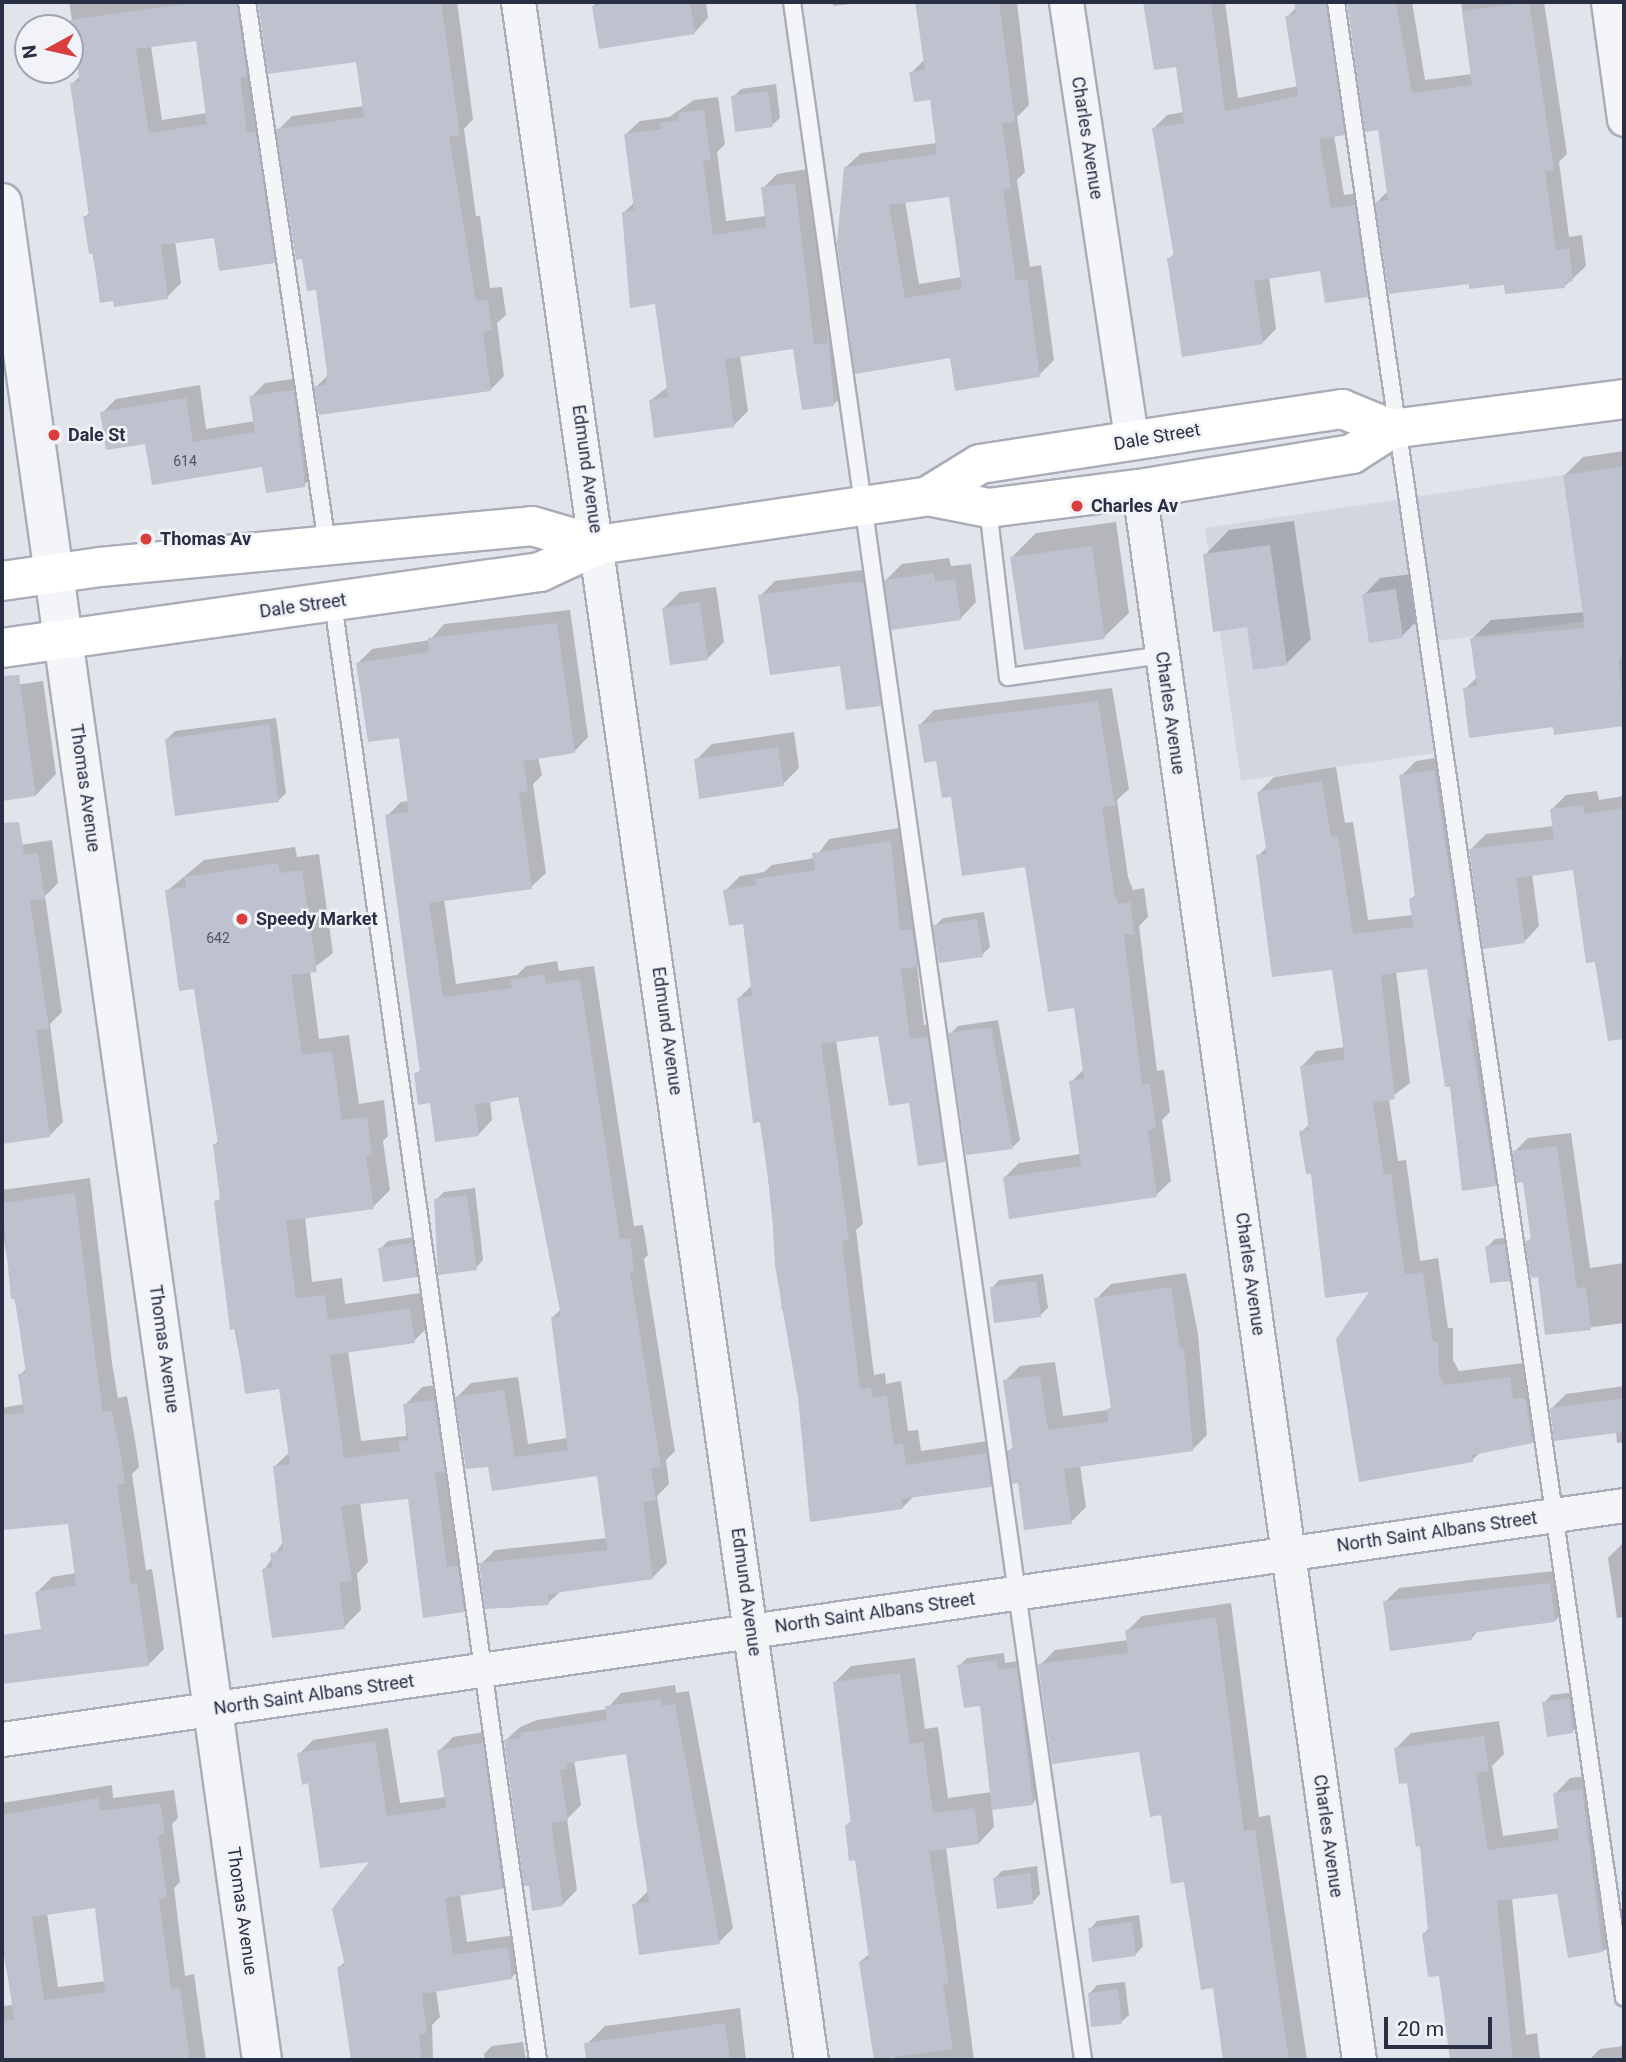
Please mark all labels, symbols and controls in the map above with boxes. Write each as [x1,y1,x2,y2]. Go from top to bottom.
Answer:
north arrow [14,14,84,84]
text: N [17,43,42,60]
street label: Charles Avenue [1067,75,1107,201]
street label: Edmund Avenue [567,403,607,535]
street label: Dale Street [1112,419,1202,455]
place label: Dale St [68,424,125,446]
marker: Dale St [46,427,62,443]
house number: 614 [173,453,197,469]
place label: Charles Av [1091,495,1178,517]
marker: Charles Av [1069,498,1085,514]
place label: Thomas Av [160,528,251,550]
marker: Thomas Av [138,531,154,547]
street label: Dale Street [258,589,348,623]
street label: Charles Avenue [1151,650,1189,776]
street label: Thomas Avenue [65,723,105,853]
place label: Speedy Market [256,908,378,930]
marker: Speedy Market [234,911,250,927]
house number: 642 [206,930,230,946]
street label: Edmund Avenue [647,965,687,1097]
street label: Charles Avenue [1231,1211,1269,1337]
street label: Thomas Avenue [144,1284,184,1414]
street label: North Saint Albans Street [1335,1507,1539,1557]
street label: Edmund Avenue [726,1526,766,1658]
street label: North Saint Albans Street [773,1588,977,1638]
street label: North Saint Albans Street [212,1670,416,1720]
street label: Charles Avenue [1309,1773,1347,1899]
street label: Thomas Avenue [222,1846,262,1976]
scale bar [1388,2002,1496,2046]
text: 20 m [1397,2017,1444,2041]

